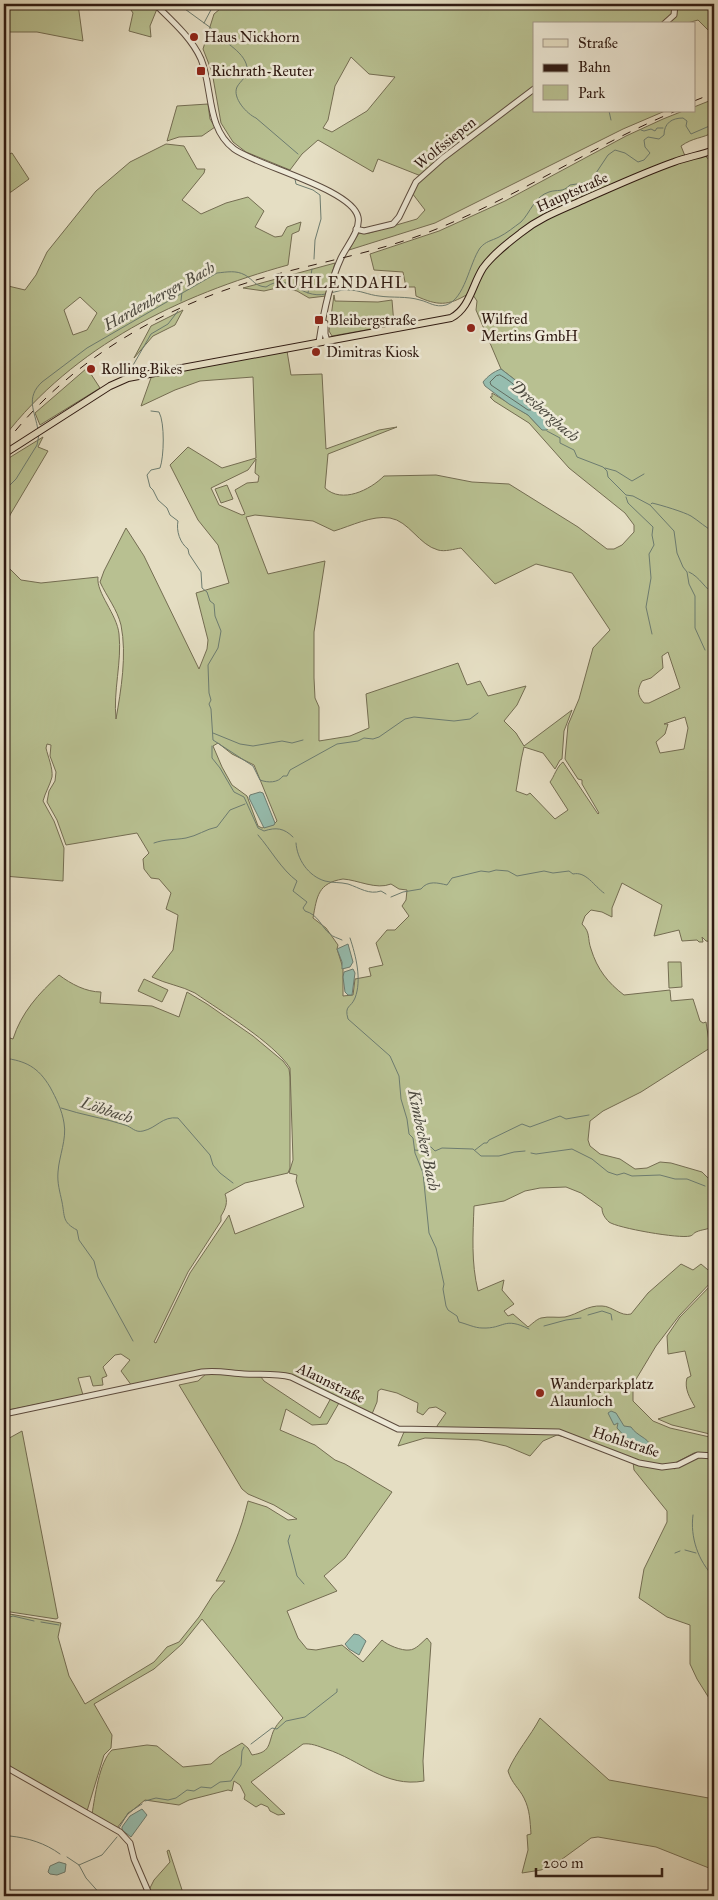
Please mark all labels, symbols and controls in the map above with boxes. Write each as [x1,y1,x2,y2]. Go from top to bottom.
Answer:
legend [533,22,696,112]
place label: Haus Nickhorn [204,28,300,46]
marker: Haus Nickhorn [188,31,200,43]
text: Straße [578,34,618,52]
text: Bahn [578,58,611,76]
place label: Richrath-Reuter [211,62,314,80]
marker: Richrath-Reuter [195,65,207,77]
text: Park [578,84,605,102]
street label: Wolfssiepen [411,113,479,173]
street label: Hauptstraße [533,168,611,216]
water label: Hardenberger Bach [99,257,218,335]
district label: KUHLENDAHL [274,273,408,292]
place label: Wilfred Mertins GmbH [481,310,578,345]
place label: Bleibergstraße [329,311,416,329]
marker: Bleibergstraße [313,314,325,326]
marker: Wilfred Mertins GmbH [465,322,477,334]
place label: Dimitras Kiosk [326,343,419,361]
marker: Dimitras Kiosk [310,346,322,358]
place label: Rolling Bikes [101,360,182,378]
marker: Rolling Bikes [85,363,97,375]
water label: Dresbergbach [507,376,583,446]
water label: Kimbecker Bach [404,1087,444,1193]
water label: Löhbach [78,1092,136,1127]
street label: Alaunstraße [293,1358,368,1407]
place label: Wanderparkplatz Alaunloch [549,1375,654,1410]
marker: Wanderparkplatz Alaunloch [534,1387,546,1399]
street label: Hohlstraße [590,1423,662,1461]
scale bar [536,1845,662,1877]
text: 200 m [543,1854,584,1872]

